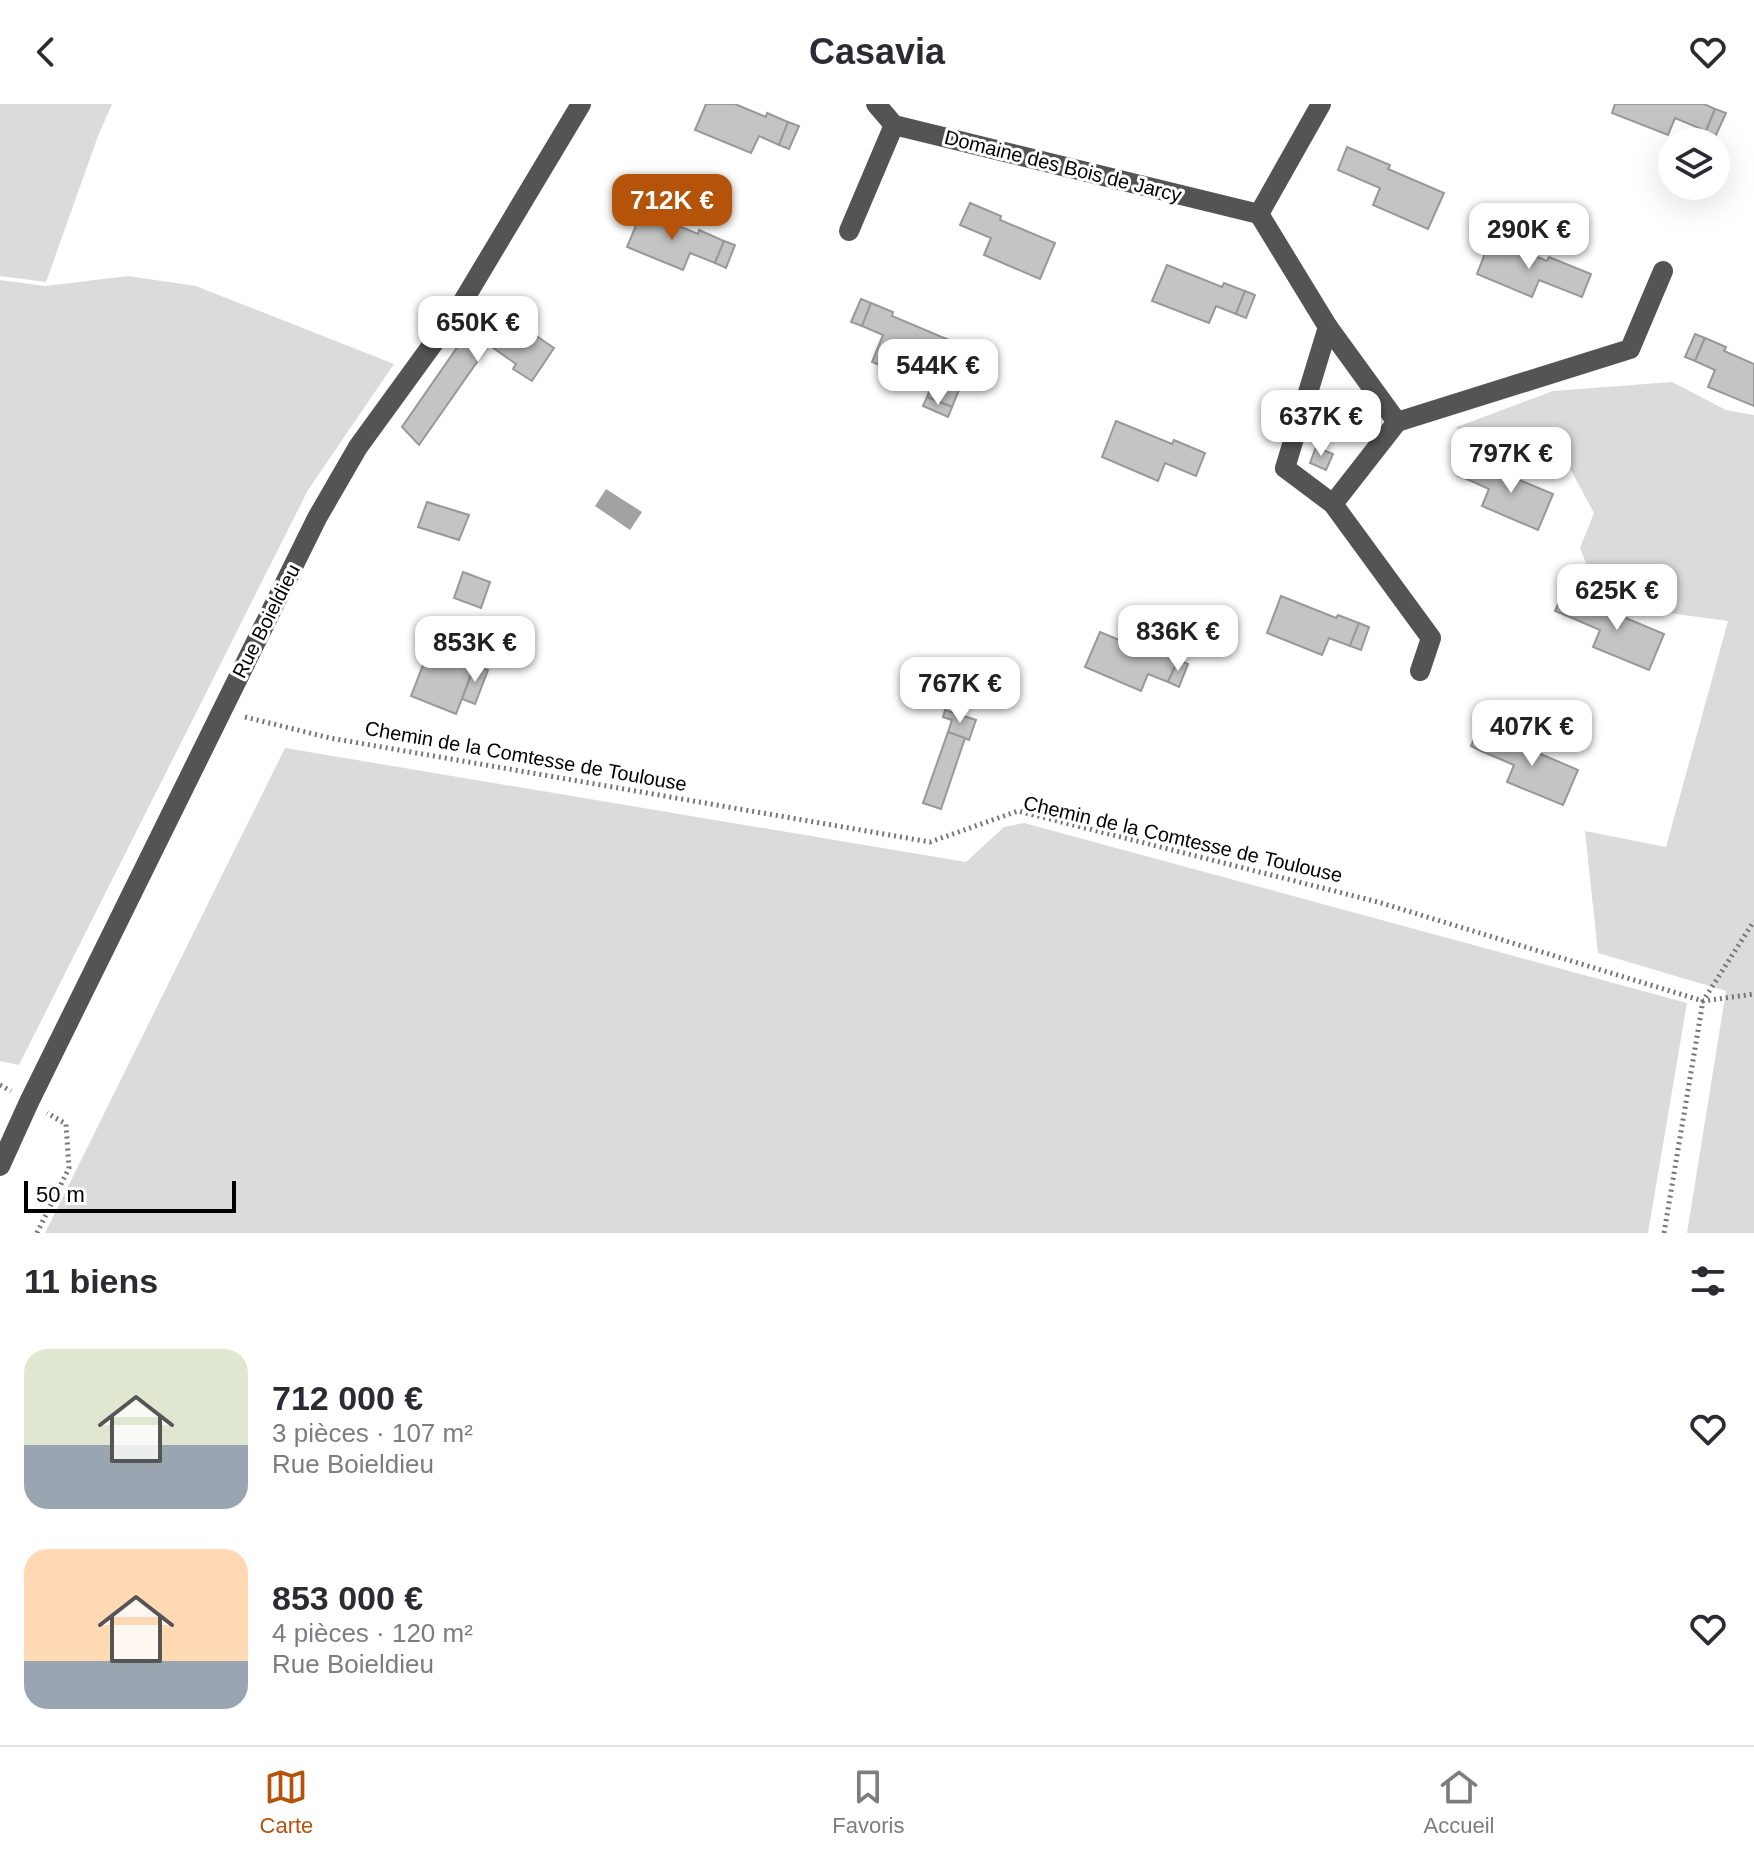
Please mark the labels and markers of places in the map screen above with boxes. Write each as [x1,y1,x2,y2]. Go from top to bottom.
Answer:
pin: 712K € [607,174,737,242]
pin: 290K € [1464,203,1594,271]
pin: 650K € [413,296,543,364]
pin: 544K € [873,339,1003,407]
pin: 637K € [1256,390,1386,458]
pin: 797K € [1446,427,1576,495]
pin: 625K € [1552,564,1682,632]
pin: 836K € [1113,605,1243,673]
pin: 853K € [410,616,540,684]
pin: 767K € [895,657,1025,725]
pin: 407K € [1467,700,1597,768]

